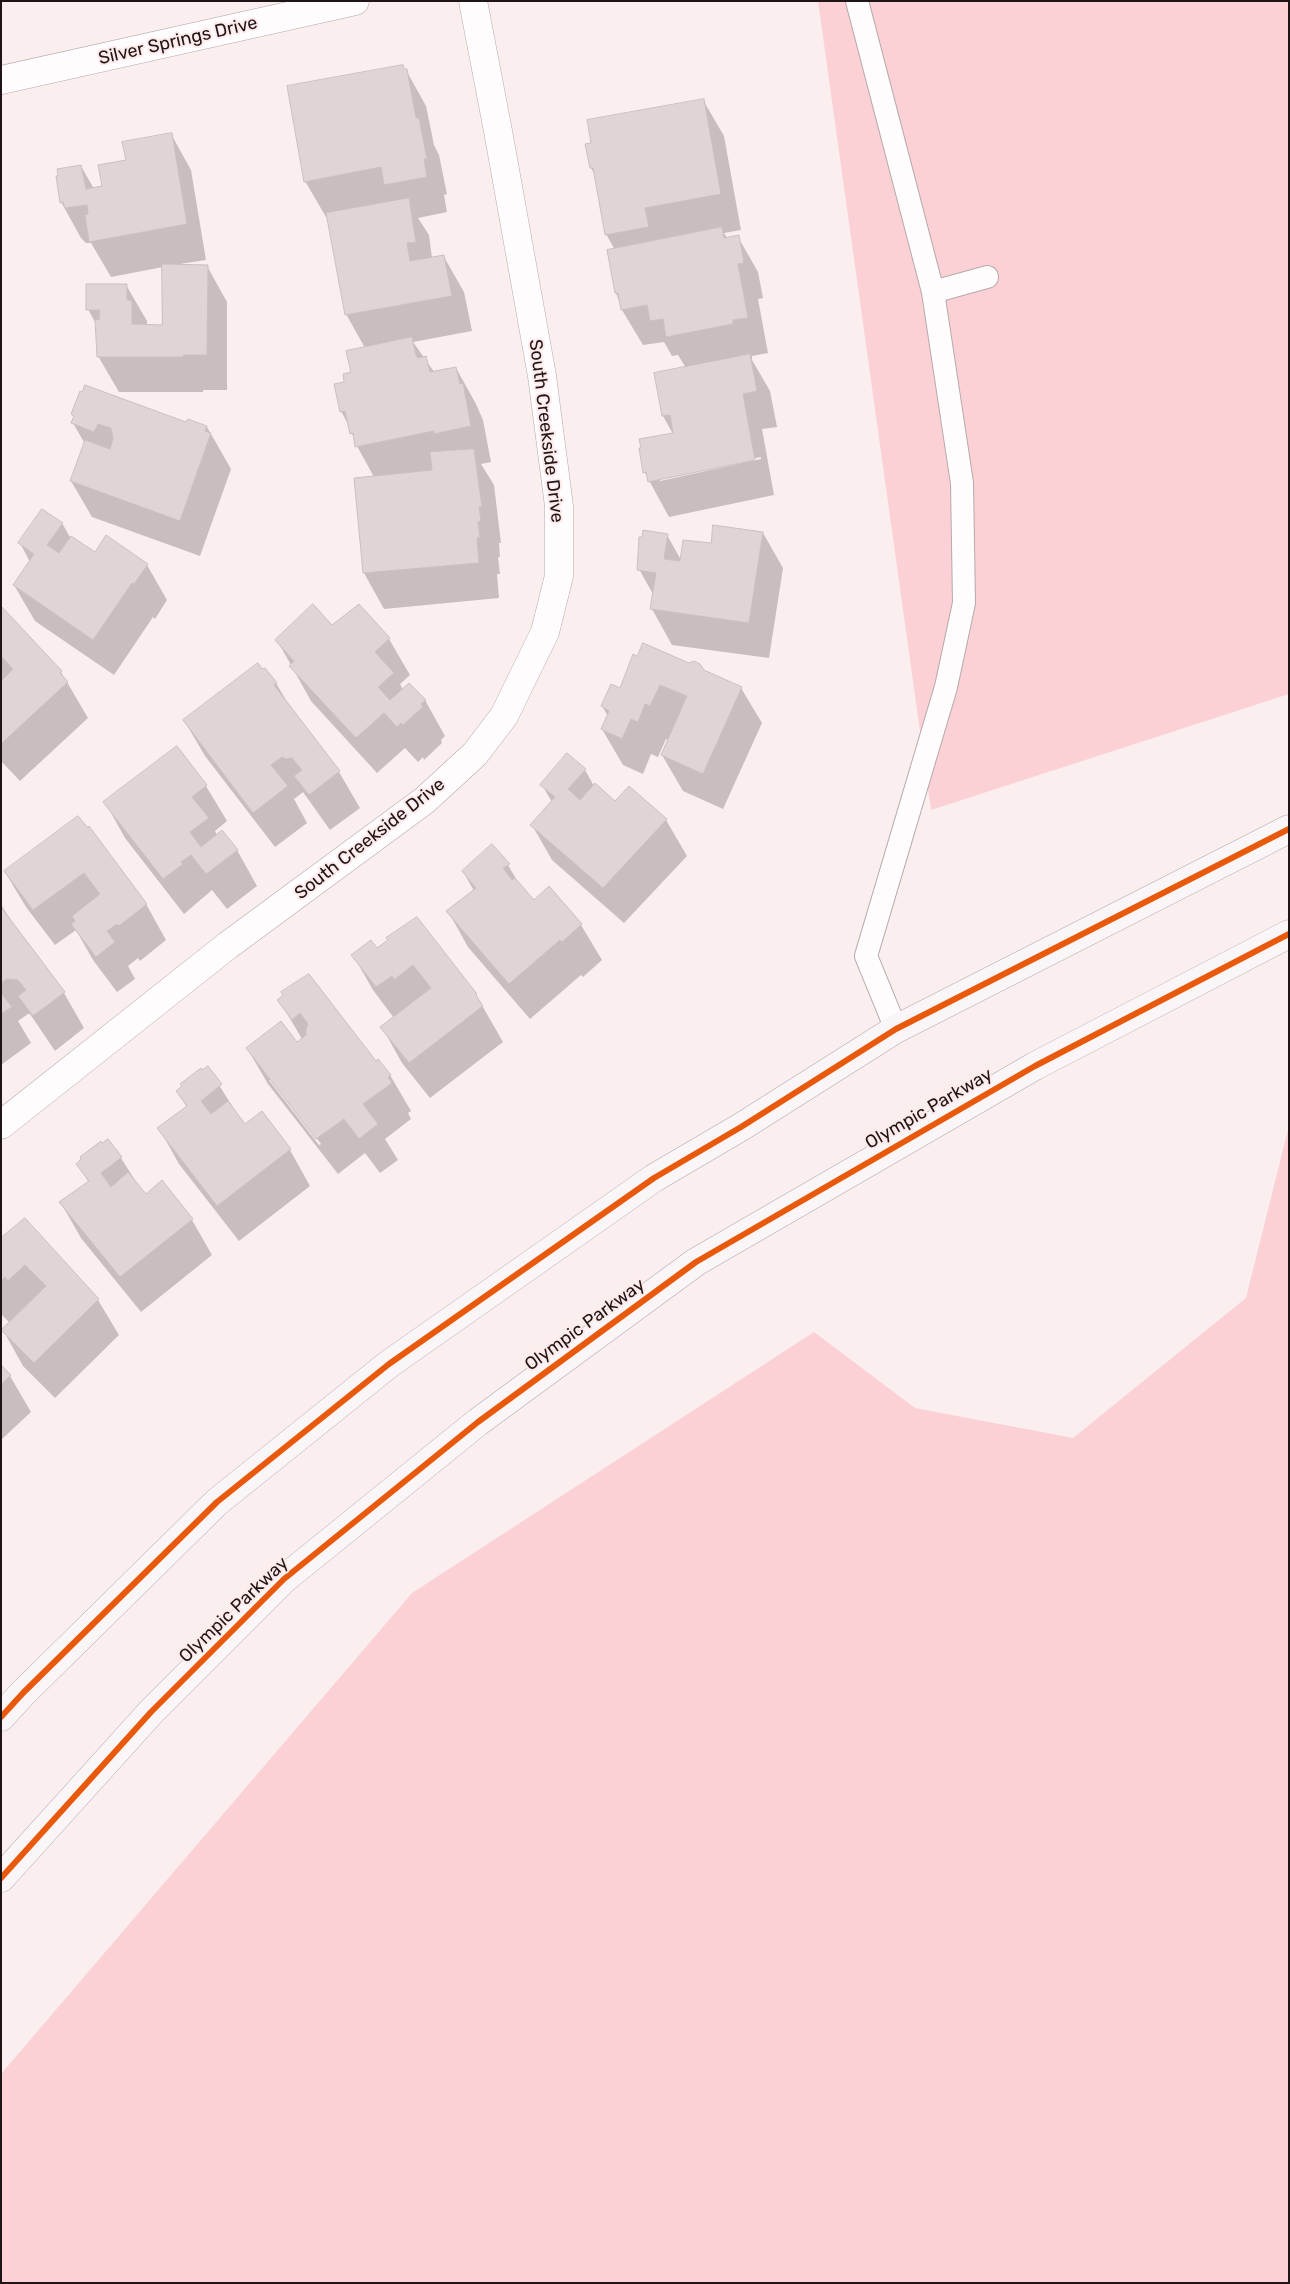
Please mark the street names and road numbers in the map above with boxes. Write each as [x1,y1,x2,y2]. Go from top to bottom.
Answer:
street label: Silver Springs Drive [96,12,260,70]
street label: South Creekside Drive [524,338,568,524]
street label: South Creekside Drive [291,774,449,904]
street label: Olympic Parkway [862,1064,996,1154]
street label: Olympic Parkway [521,1274,649,1376]
street label: Olympic Parkway [175,1552,293,1668]

